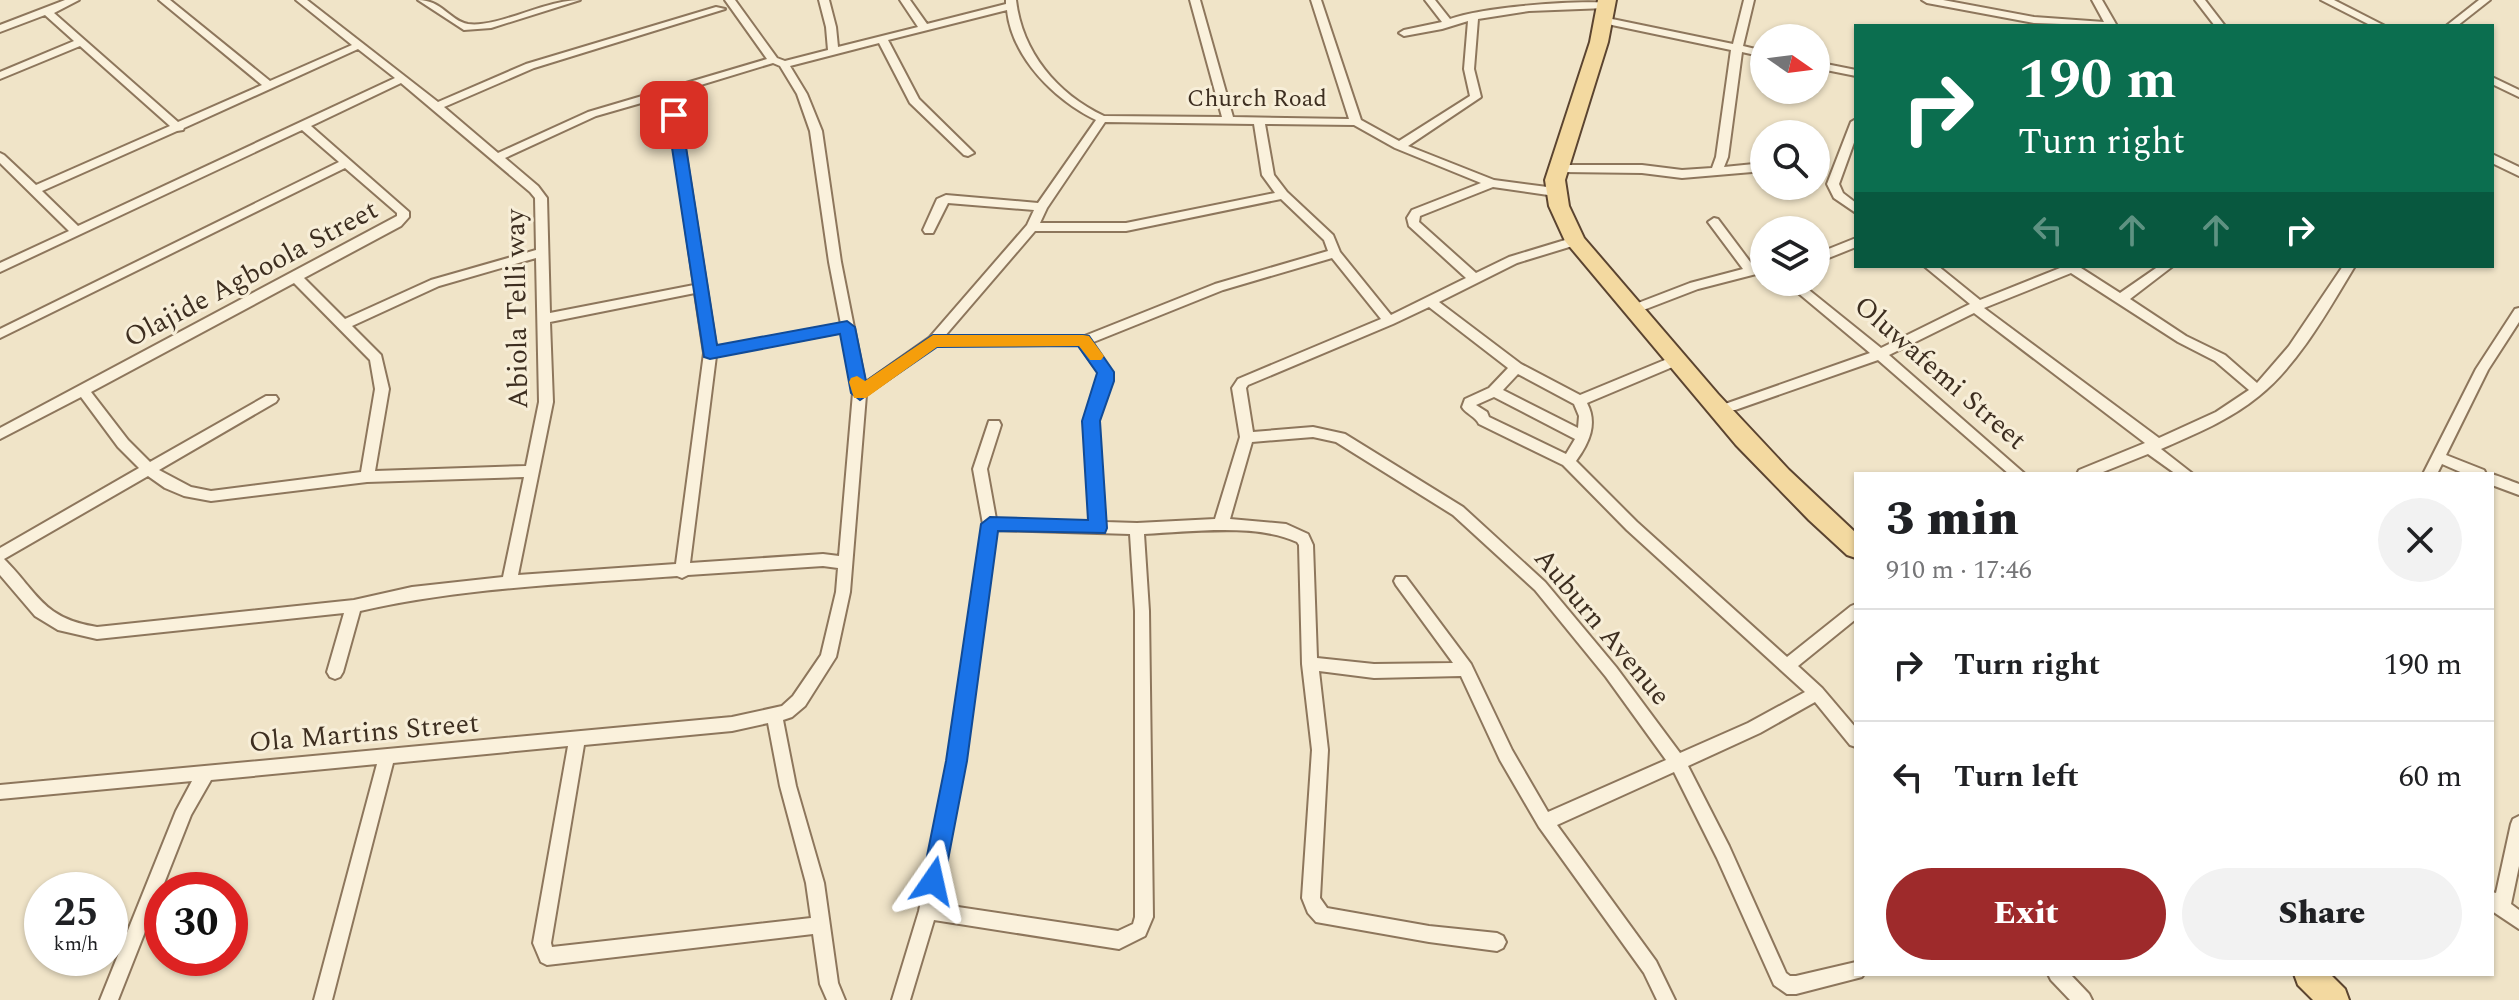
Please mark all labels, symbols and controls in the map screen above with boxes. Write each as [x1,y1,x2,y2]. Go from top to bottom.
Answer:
north arrow [1750,24,1830,104]
map controls [1750,24,1830,296]
text: 190 m [2018,38,2177,123]
icon: right [1886,56,1990,160]
pin [640,81,708,149]
street label: Church Road [1187,81,1327,117]
icon: arrive [652,93,696,137]
text: Turn right [2018,115,2185,170]
button: search [1750,120,1830,200]
street label: Olajide Agboola Street [116,189,386,359]
street label: Abiola Telli way [494,207,540,409]
icon: left [2026,208,2070,252]
icon: ahead [2110,208,2154,252]
icon: ahead [2194,208,2238,252]
icon: right [2278,208,2322,252]
button: layers [1750,216,1830,296]
street label: Oluwafemi Street [1844,285,2036,461]
text: 3 min [1886,483,2019,556]
button: close [2378,498,2462,582]
street label: Auburn Avenue [1523,539,1681,715]
text: 910 m · 17:46 [1886,550,2032,590]
text: Turn right [1954,642,2100,688]
text: 190 m [2384,642,2462,688]
icon: right [1886,643,1930,687]
street label: Ola Martins Street [247,702,481,764]
text: Turn left [1954,754,2079,800]
text: 60 m [2399,754,2462,800]
icon: left [1886,755,1930,799]
position arrow [891,839,975,923]
button: Exit [1886,868,2166,960]
button: Share [2182,868,2462,960]
speed limit sign: 30 [144,872,248,976]
text: 25 [54,883,98,944]
text: km/h [54,929,99,959]

